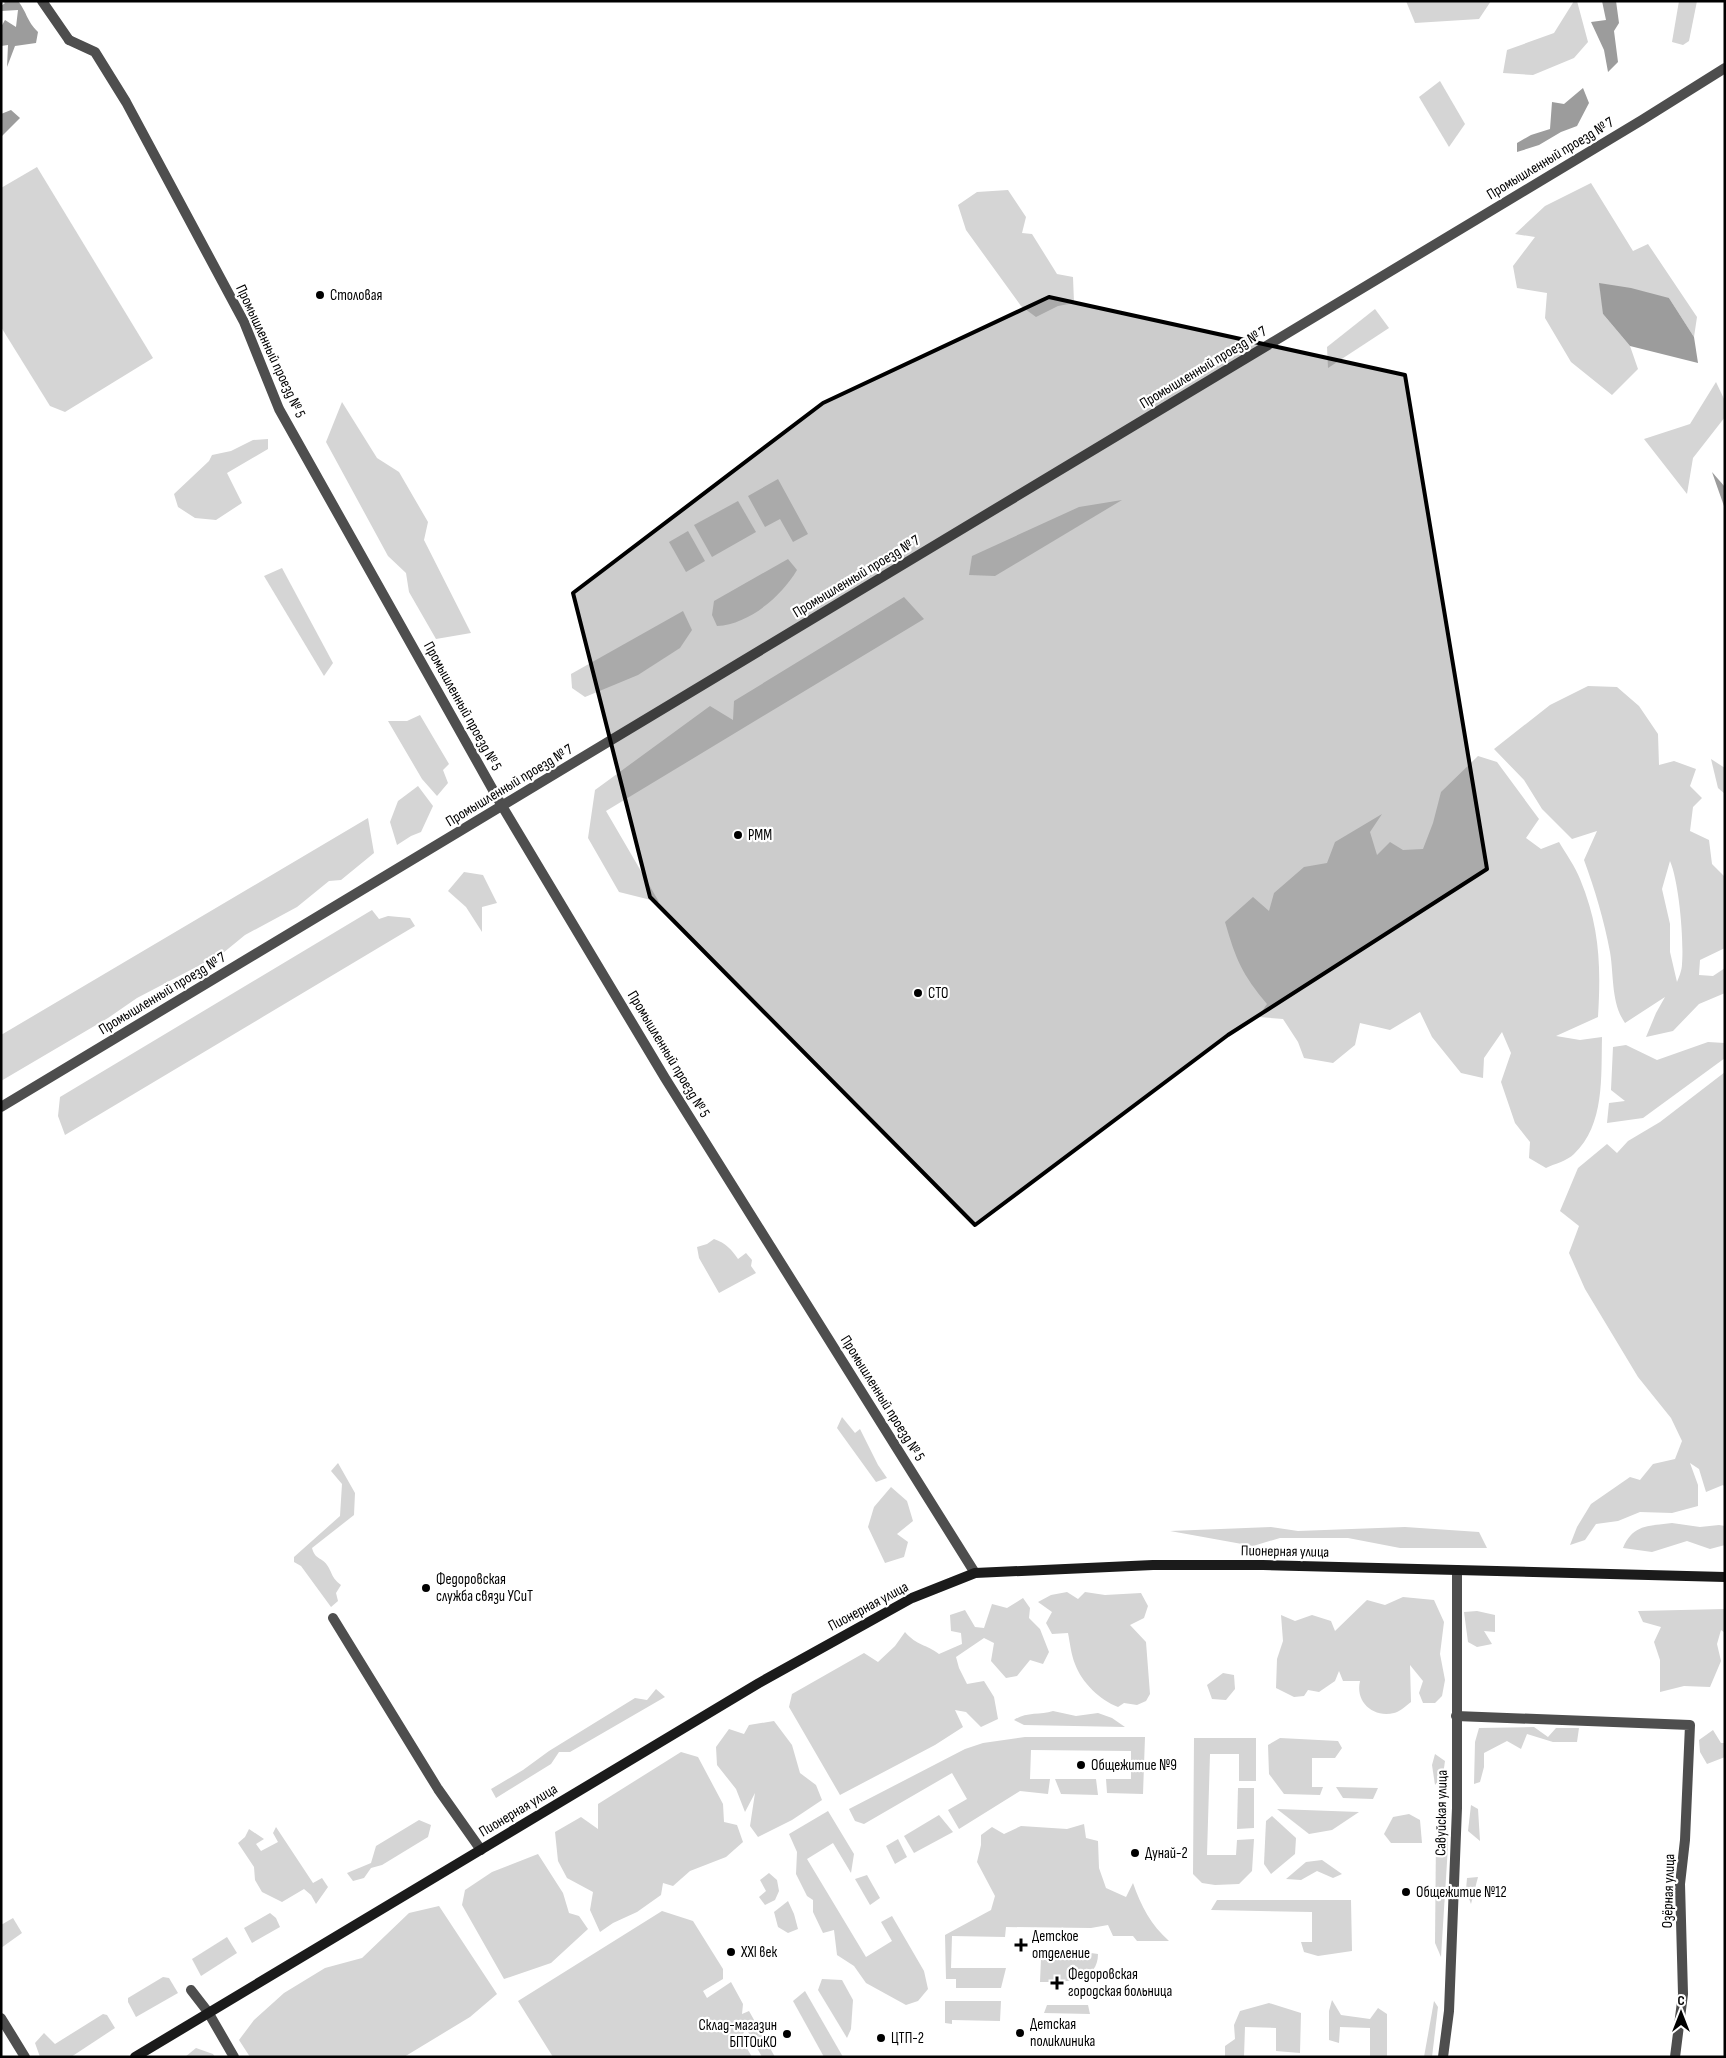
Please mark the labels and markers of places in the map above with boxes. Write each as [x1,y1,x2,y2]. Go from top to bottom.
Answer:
place label: Столовая [330,286,383,305]
marker: Столовая [314,289,326,301]
place label: РММ [748,826,772,845]
marker: РММ [732,829,744,841]
place label: СТО [928,984,948,1003]
marker: СТО [912,987,924,999]
place label: Федоровская служба связи УСиТ [436,1570,533,1606]
marker: Федоровская служба связи УСиТ [420,1582,432,1594]
place label: Общежитие №9 [1091,1756,1177,1775]
marker: Общежитие №9 [1075,1759,1087,1771]
place label: Дунай-2 [1145,1844,1188,1863]
marker: Дунай-2 [1129,1847,1141,1859]
place label: Общежитие №12 [1416,1883,1507,1902]
marker: Общежитие №12 [1400,1886,1412,1898]
place label: Детское отделение [1032,1927,1090,1963]
marker: Детское отделение [1014,1938,1028,1952]
place label: XXI век [740,1943,778,1962]
marker: XXI век [725,1946,737,1958]
place label: Федоровская городская больница [1068,1965,1172,2001]
marker: Федоровская городская больница [1050,1976,1064,1990]
place label: Детская поликлиника [1030,2015,1095,2051]
place label: Склад-магазин БПТОиКО [699,2016,777,2052]
marker: Детская поликлиника [1014,2027,1026,2039]
marker: Склад-магазин БПТОиКО [781,2028,793,2040]
place label: ЦТП-2 [891,2029,924,2048]
marker: ЦТП-2 [875,2032,887,2044]

